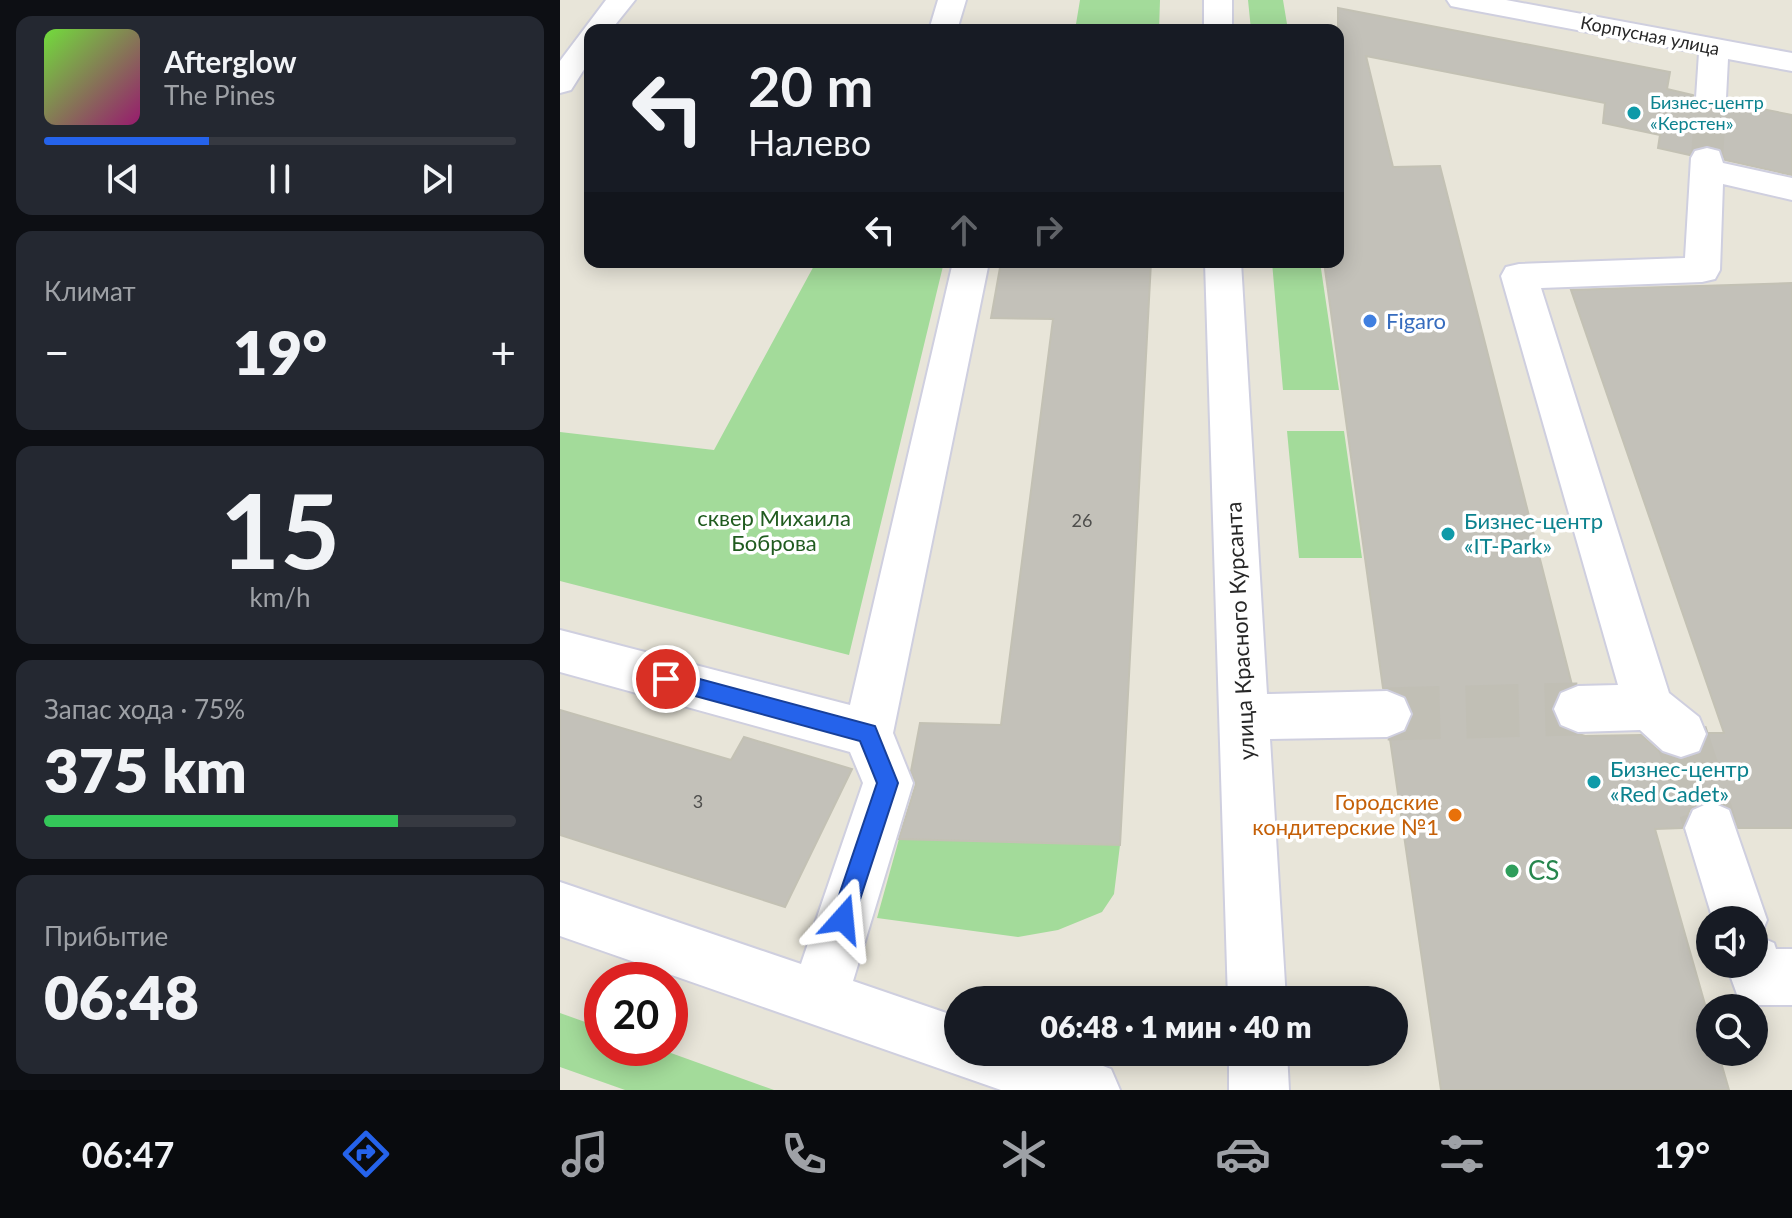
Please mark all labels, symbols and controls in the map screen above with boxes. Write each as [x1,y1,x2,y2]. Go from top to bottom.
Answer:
street label: Корпусная улица [1579,11,1722,59]
text: Afterglow [164,43,297,79]
text: 20 m [748,52,873,119]
icon: left [616,56,720,160]
text: The Pines [164,79,275,111]
place label: Бизнес-центр «Керстен» [1650,91,1764,134]
marker: Бизнес-центр «Керстен» [1625,104,1643,122]
text: Налево [748,120,871,164]
icon: previous [101,157,145,201]
icon: pause [258,157,302,201]
icon: next [415,157,459,201]
icon: left [858,208,902,252]
icon: ahead [942,208,986,252]
icon: right [1026,208,1070,252]
text: Климат [44,275,136,307]
place label: Figaro [1386,307,1446,334]
marker: Figaro [1361,312,1379,330]
text: 19° [233,316,327,388]
text: − [44,326,70,378]
text: + [490,326,516,378]
text: 15 [220,466,340,591]
street label: улица Красного Курсанта [1219,501,1260,761]
park label: сквер Михаила Боброва [697,504,851,556]
place label: Бизнес-центр «IT-Park» [1464,507,1603,559]
house number: 26 [1072,509,1092,531]
marker: Бизнес-центр «IT-Park» [1439,525,1457,543]
text: km/h [250,581,310,613]
pin [632,645,700,713]
icon: arrive [644,657,688,701]
text: Запас хода · 75% [44,693,245,725]
text: 375 km [44,734,247,806]
place label: Бизнес-центр «Red Cadet» [1610,755,1749,807]
marker: Бизнес-центр «Red Cadet» [1585,773,1603,791]
place label: Городские кондитерские №1 [1252,788,1439,840]
house number: 3 [693,790,703,812]
marker: Городские кондитерские №1 [1446,806,1464,824]
place label: CS [1528,854,1559,886]
marker: CS [1503,862,1521,880]
position arrow [801,877,885,961]
map controls [1696,906,1768,1066]
button: sound [1696,906,1768,978]
text: Прибытие [44,920,168,952]
text: 06:48 [44,961,199,1033]
speed limit sign: 20 [584,962,688,1066]
button: search [1696,994,1768,1066]
text: 06:48 · 1 мин · 40 m [1041,1008,1311,1044]
icon: directions [338,1126,394,1182]
icon: music [557,1126,613,1182]
icon: phone [776,1126,832,1182]
icon: climate [996,1126,1052,1182]
icon: car [1215,1126,1271,1182]
icon: filters [1434,1126,1490,1182]
text: 06:47 [82,1132,174,1176]
text: 19° [1654,1132,1710,1176]

